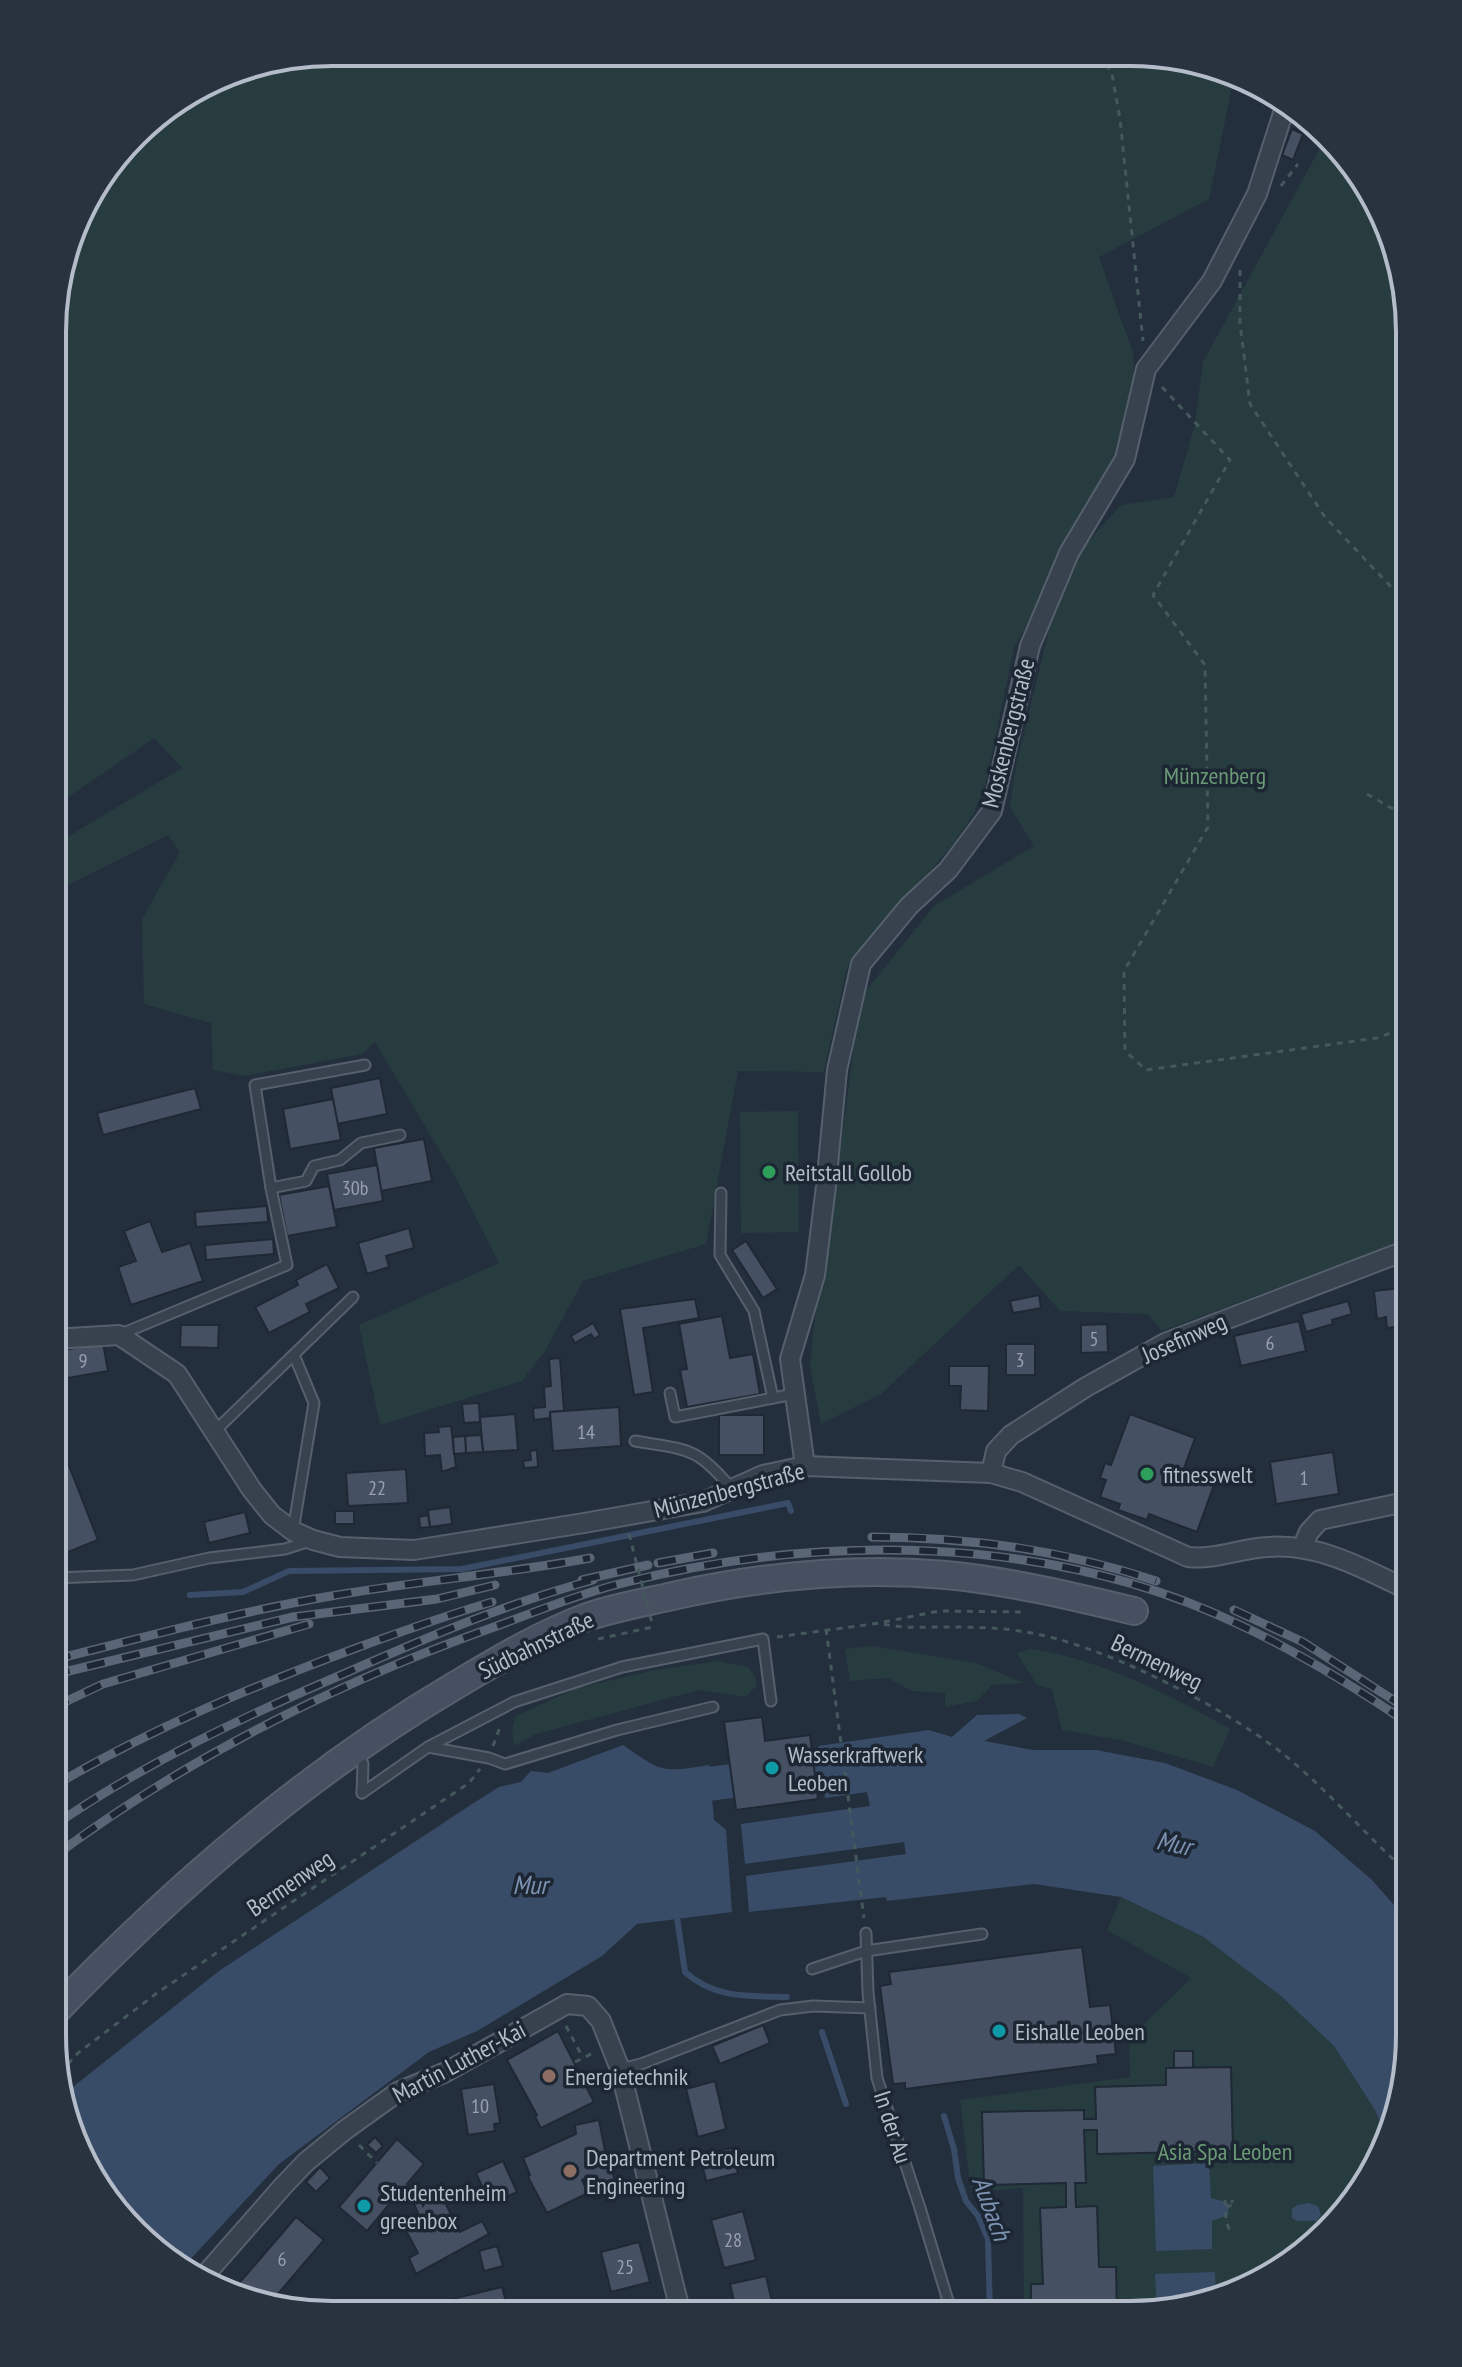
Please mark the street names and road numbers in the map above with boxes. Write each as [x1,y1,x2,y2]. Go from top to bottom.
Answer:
street label: Moskenbergstraße [974,655,1042,811]
street label: Josefinweg [1136,1306,1231,1371]
street label: Münzenbergstraße [650,1455,808,1525]
street label: Südbahnstraße [473,1604,599,1686]
street label: Bermenweg [1106,1627,1208,1697]
street label: Bermenweg [241,1843,339,1923]
street label: Martin Luther-Kai [387,2014,531,2110]
street label: In der Au [867,2087,919,2167]

